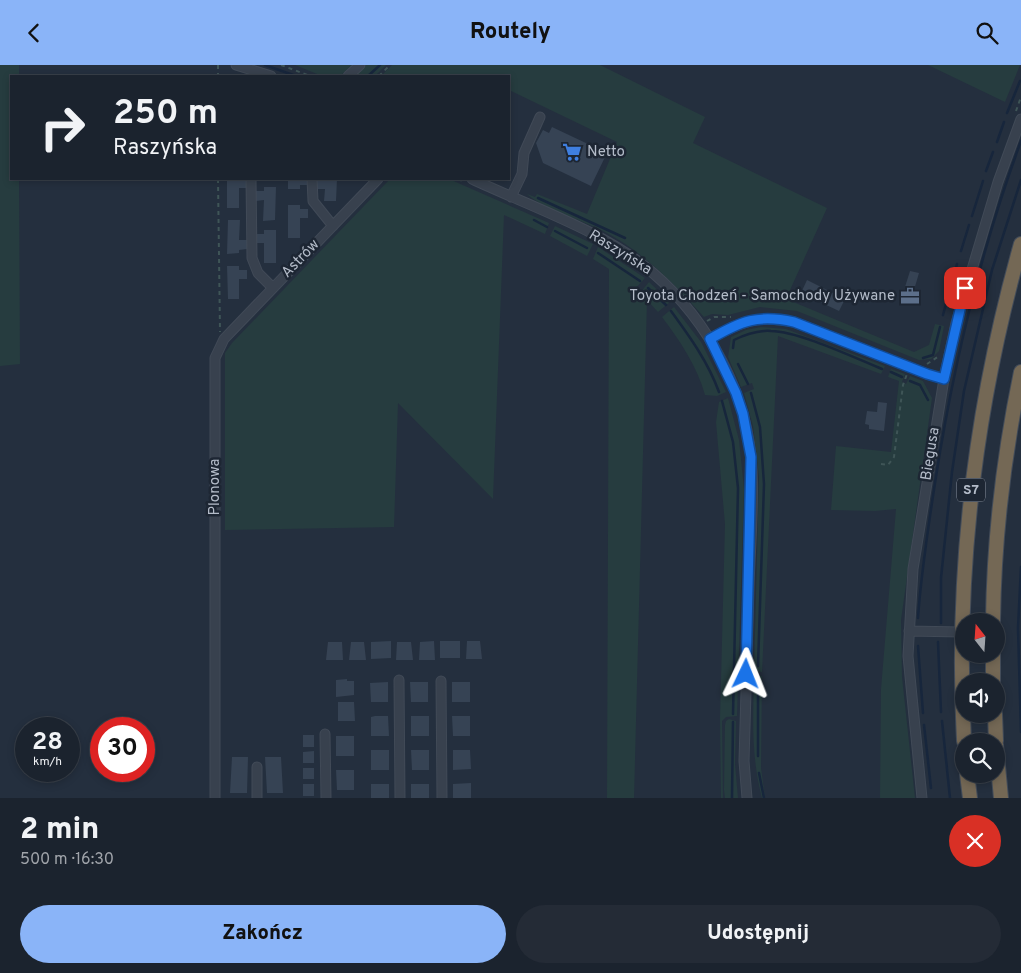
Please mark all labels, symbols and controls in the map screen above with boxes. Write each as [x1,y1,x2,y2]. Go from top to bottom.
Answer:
icon: back [20,19,48,47]
text: Routely [470,19,551,46]
icon: search [973,19,1001,47]
text: 250 m [113,92,218,136]
icon: right [30,95,95,160]
text: Raszyńska [113,135,217,162]
supermarket icon: Netto [561,141,583,163]
place label: Netto [587,143,625,162]
street label: Raszyńska [585,226,655,280]
street label: Astrów [278,235,324,282]
pin [944,267,986,309]
icon: arrive [951,274,979,302]
office icon: Toyota Chodzeń - Samochody Używane [899,285,921,307]
place label: Toyota Chodzeń - Samochody Używane [629,287,895,306]
street label: Biegusa [917,426,945,482]
street label: Plonowa [206,458,225,516]
road number: S7 [957,479,985,501]
north arrow [955,613,1005,663]
map controls [955,613,1005,783]
position arrow [719,647,771,699]
button: sound [955,673,1005,723]
speed limit sign: 30 [90,717,155,782]
text: 28 [32,727,63,759]
button: search [955,733,1005,783]
text: km/h [33,754,62,770]
text: 2 min [20,812,99,849]
button: close [949,815,1001,867]
text: 500 m · 16:30 [20,850,114,870]
button: Zakończ [20,905,506,963]
button: Udostępnij [516,905,1001,963]

